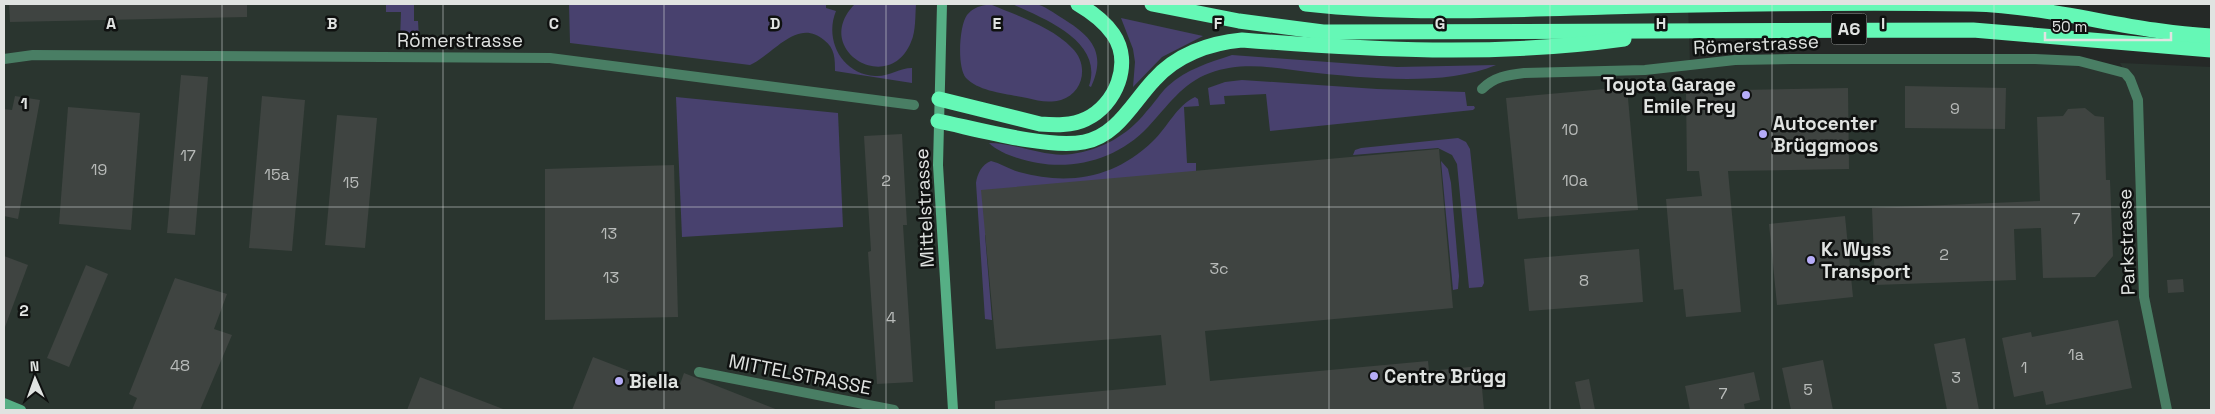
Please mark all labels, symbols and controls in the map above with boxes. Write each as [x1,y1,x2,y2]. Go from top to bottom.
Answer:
scale bar [2045,10,2171,42]
text: A [106,13,116,34]
text: B [327,13,337,34]
text: C [549,13,559,34]
text: D [770,13,780,34]
text: E [993,13,1002,34]
text: F [1214,13,1223,34]
text: G [1435,13,1445,34]
text: H [1656,13,1666,34]
road number: A6 [1832,13,1866,44]
text: I [1881,13,1885,34]
text: 50 m [2052,17,2087,36]
street label: Römerstrasse [397,28,523,53]
street label: Römerstrasse [1693,29,1819,60]
place label: Toyota Garage Emile Frey [1603,72,1736,119]
marker: Toyota Garage Emile Frey [1740,89,1752,101]
text: 1 [20,93,28,114]
house number: 9 [1950,98,1960,119]
place label: Autocenter Brüggmoos [1773,111,1879,158]
house number: 10 [1562,119,1578,140]
marker: Autocenter Brüggmoos [1757,128,1769,140]
house number: 17 [180,145,196,166]
street label: Mittelstrasse [909,148,940,268]
house number: 19 [91,159,107,180]
house number: 15a [264,164,290,185]
house number: 2 [881,170,891,191]
house number: 10a [1562,170,1588,191]
house number: 15 [343,172,359,193]
street label: Parkstrasse [2112,188,2141,296]
house number: 7 [2071,208,2081,229]
house number: 13 [601,223,617,244]
place label: K. Wyss Transport [1821,237,1911,284]
house number: 2 [1939,244,1949,265]
marker: K. Wyss Transport [1805,254,1817,266]
house number: 3c [1209,258,1229,279]
house number: 13 [603,267,619,288]
house number: 8 [1579,270,1589,291]
text: 2 [19,300,29,321]
house number: 4 [886,307,896,328]
house number: 1a [2068,344,2084,365]
street label: MITTELSTRASSE [727,348,873,401]
north arrow [10,354,60,404]
house number: 48 [170,355,190,376]
text: N [30,357,40,375]
house number: 1 [2021,357,2027,378]
place label: Centre Brügg [1384,364,1506,389]
house number: 3 [1951,367,1961,388]
place label: Biella [629,369,679,394]
marker: Centre Brügg [1368,370,1380,382]
marker: Biella [613,375,625,387]
house number: 5 [1803,379,1813,400]
house number: 7 [1718,383,1728,404]

